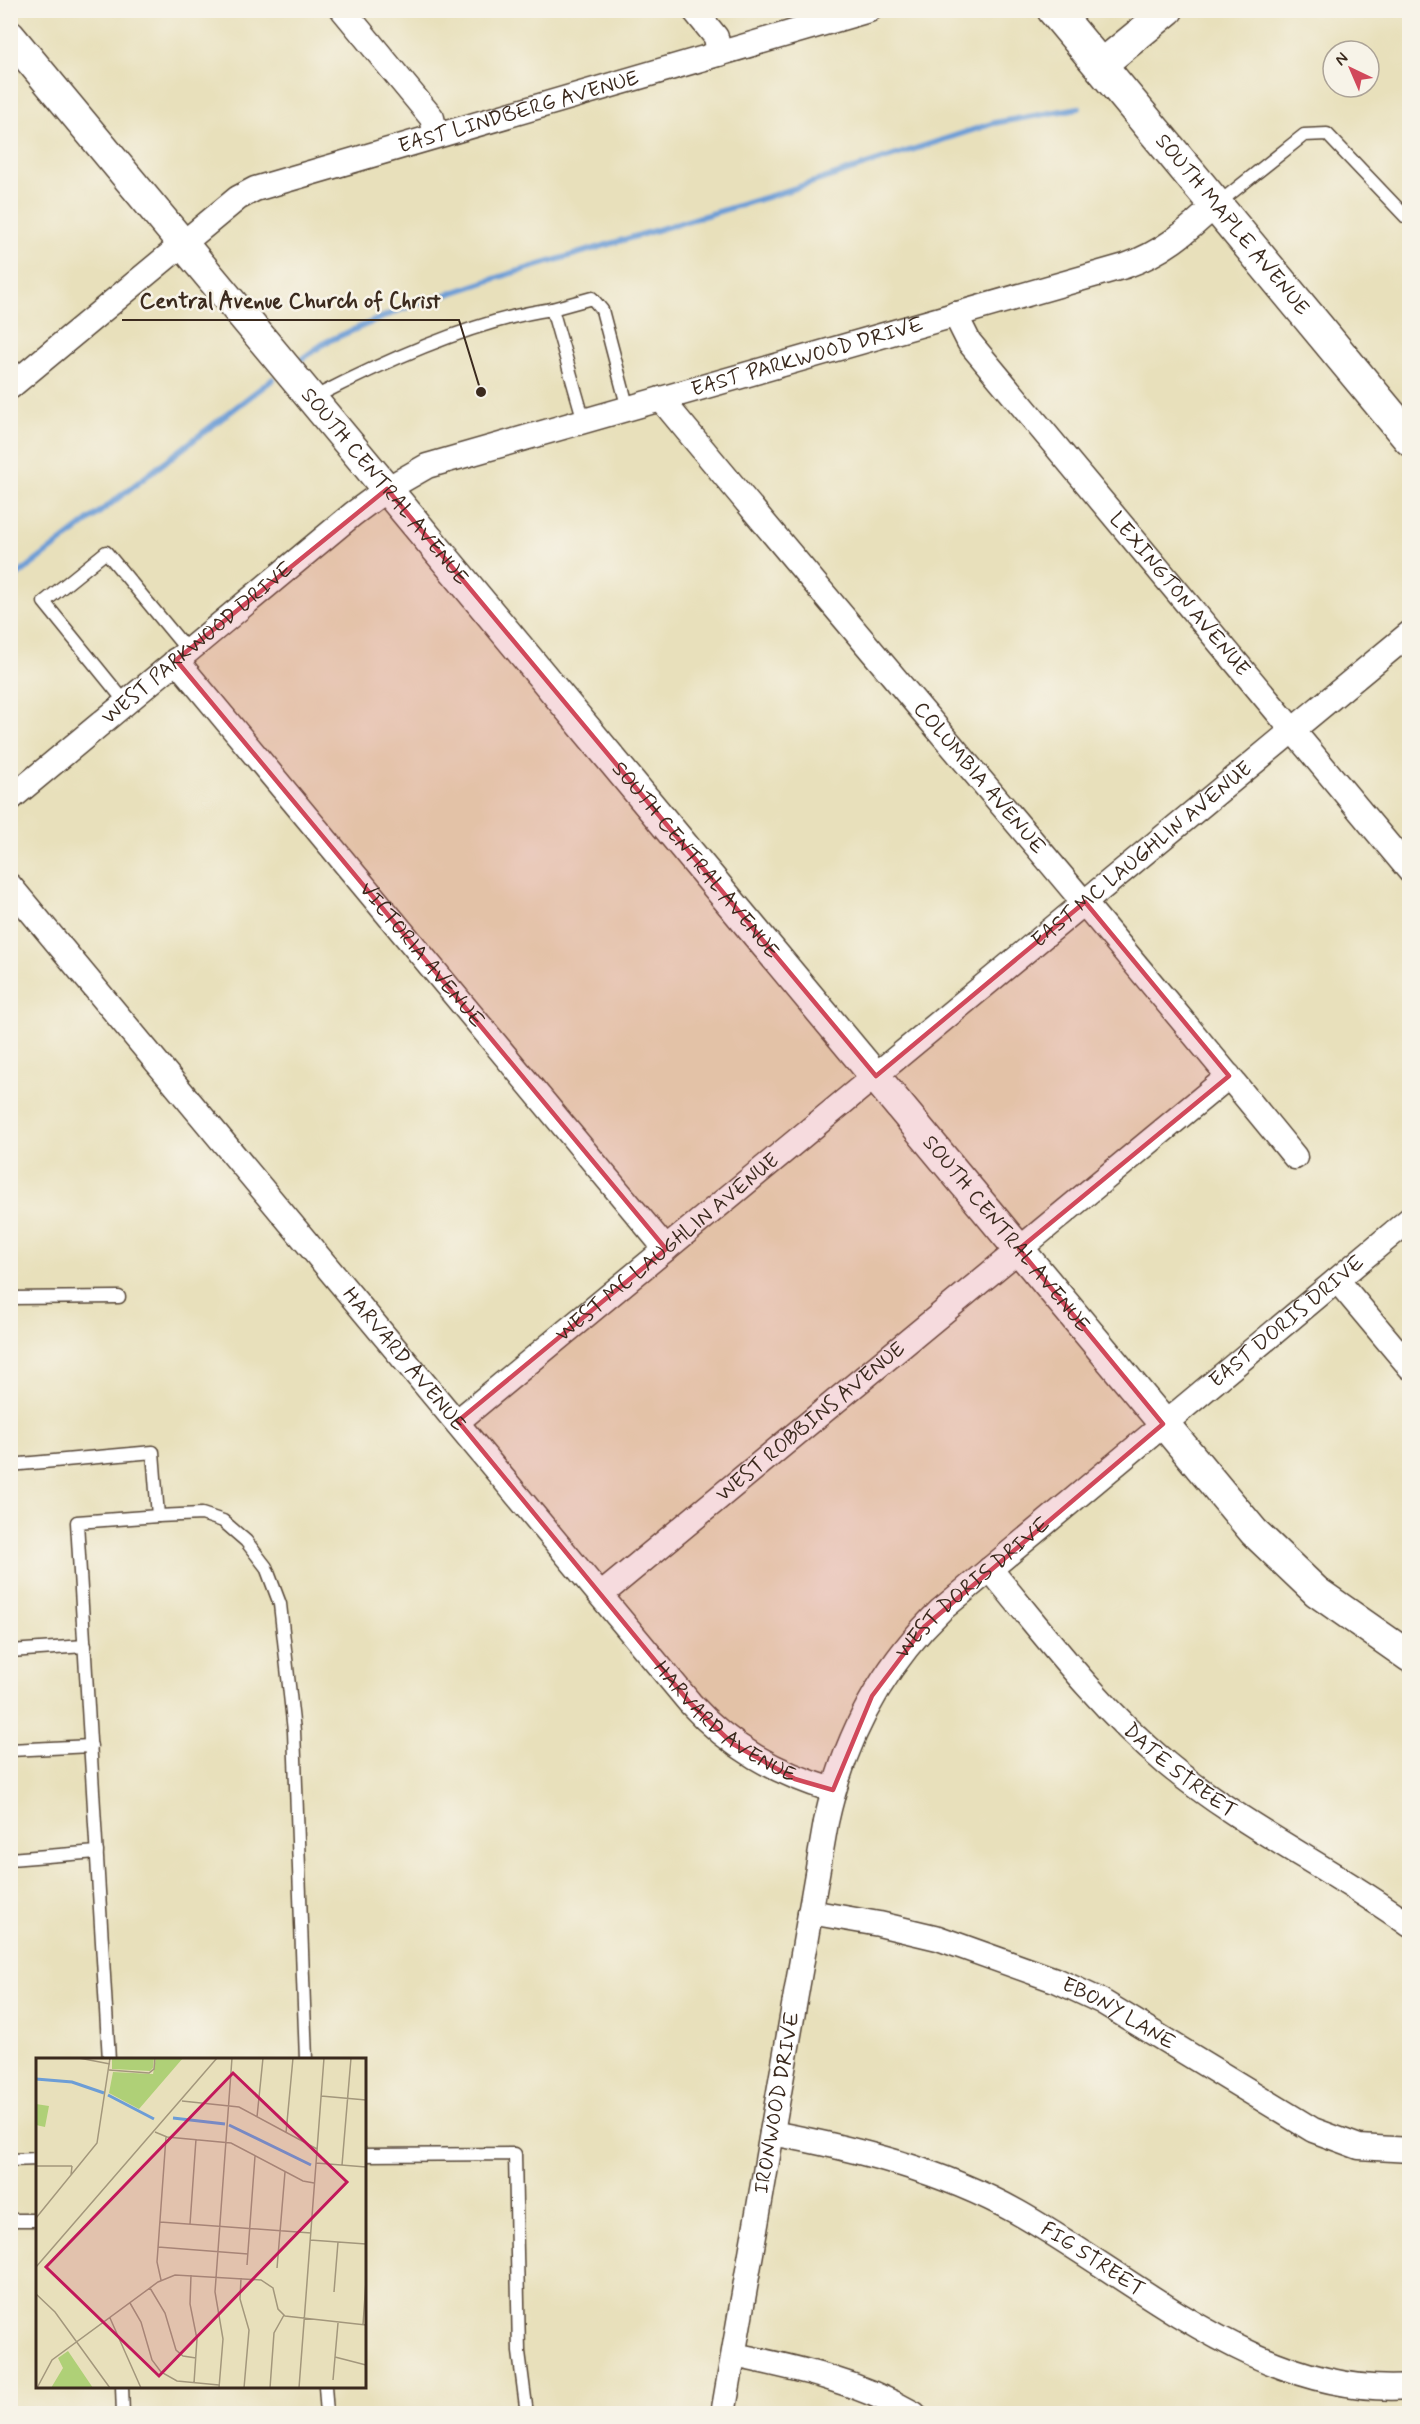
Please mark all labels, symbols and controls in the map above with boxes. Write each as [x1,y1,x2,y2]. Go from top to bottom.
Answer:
north arrow [1321,39,1381,99]
text: N [1330,48,1353,71]
street label: EAST LINDBERG AVENUE [395,64,642,160]
street label: SOUTH MAPLE AVENUE [1149,128,1316,321]
callout: Central Avenue Church of Christ [122,280,459,320]
text: Central Avenue Church of Christ [140,288,441,316]
street label: EAST PARKWOOD DRIVE [688,310,927,404]
street label: SOUTH CENTRAL AVENUE [294,382,475,591]
street label: LEXINGTON AVENUE [1103,506,1256,683]
street label: WEST PARKWOOD DRIVE [96,555,300,731]
street label: COLUMBIA AVENUE [907,696,1052,861]
street label: EAST MC LAUGHLIN AVENUE [1026,755,1258,954]
street label: SOUTH CENTRAL AVENUE [605,756,786,965]
street label: VICTORIA AVENUE [353,876,491,1034]
street label: SOUTH CENTRAL AVENUE [916,1129,1096,1338]
street label: WEST MC LAUGHLIN AVENUE [550,1147,785,1348]
street label: EAST DORIS DRIVE [1203,1249,1370,1394]
street label: HARVARD AVENUE [336,1282,472,1437]
street label: WEST ROBBINS AVENUE [710,1335,911,1508]
street label: WEST DORIS DRIVE [889,1511,1056,1665]
street label: HARVARD AVENUE [647,1655,800,1789]
street label: DATE STREET [1117,1717,1242,1825]
street label: EBONY LANE [1057,1971,1181,2057]
street label: IRONWOOD DRIVE [748,2010,807,2196]
inset map [36,2058,366,2388]
street label: FIG STREET [1036,2215,1150,2304]

